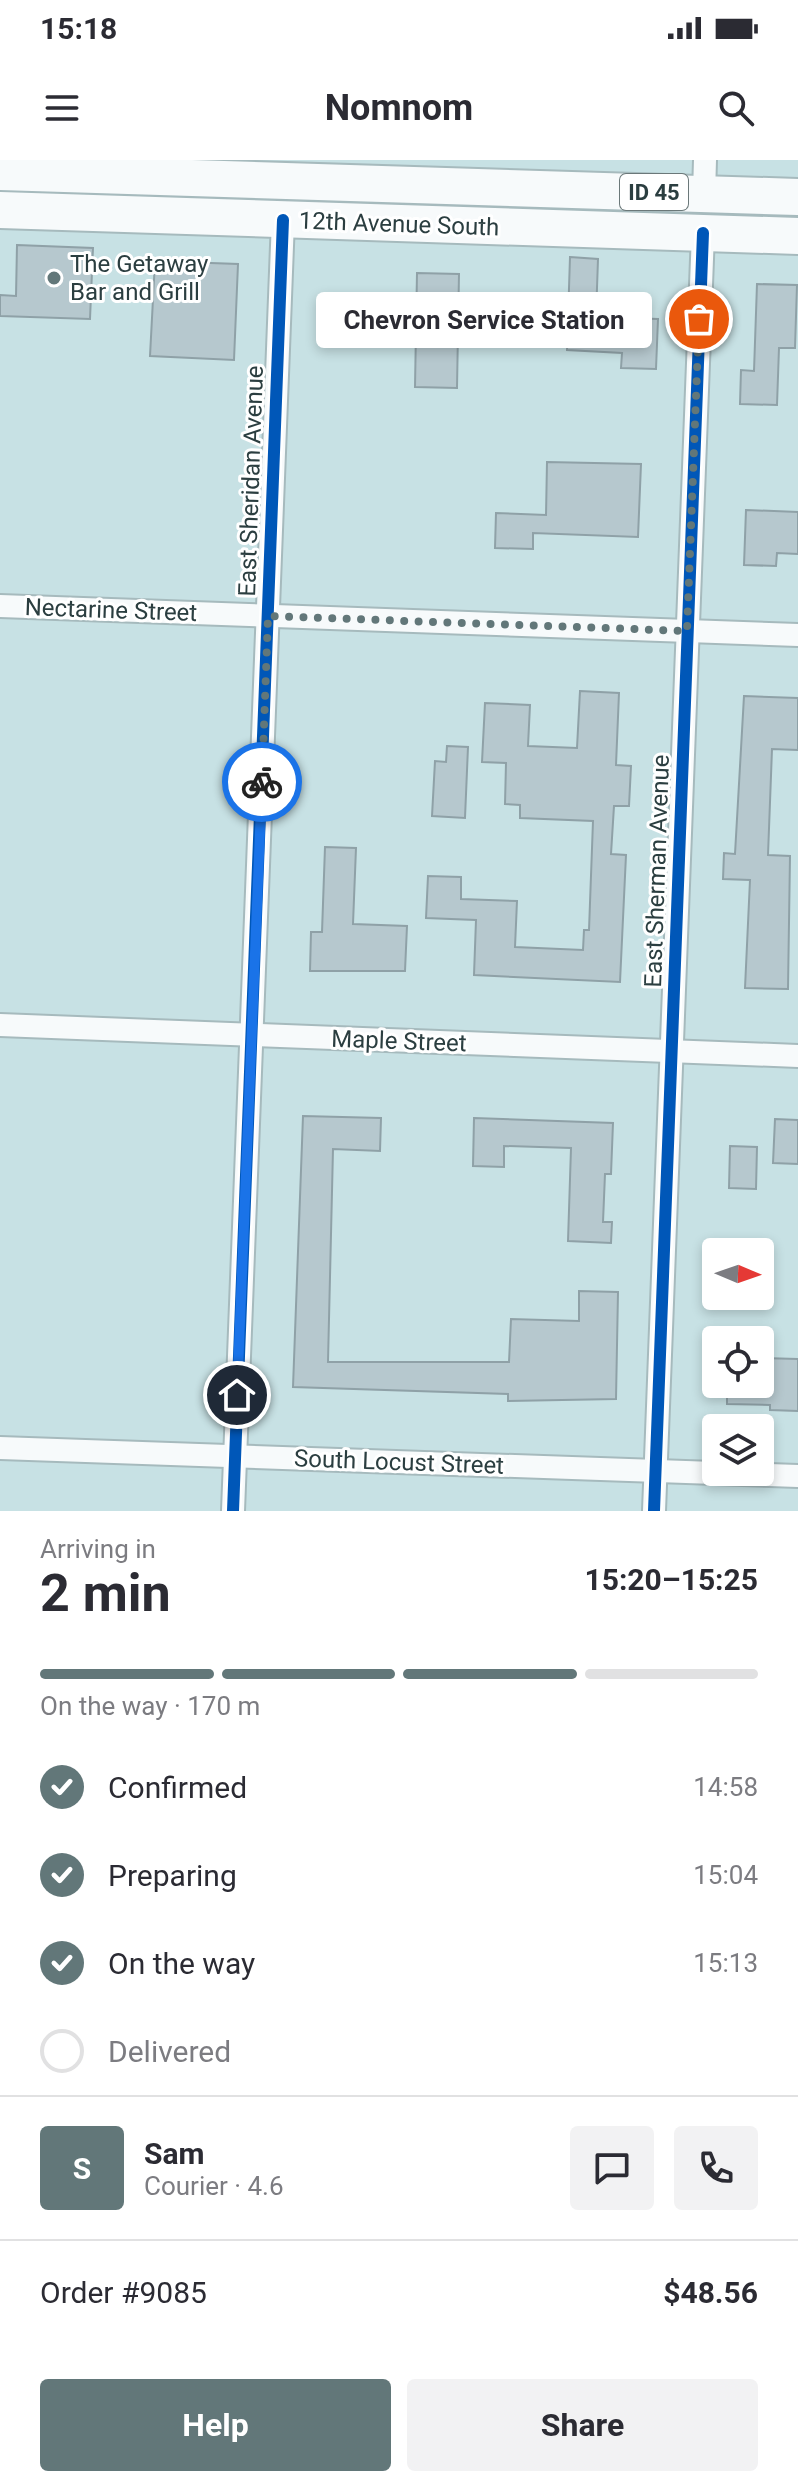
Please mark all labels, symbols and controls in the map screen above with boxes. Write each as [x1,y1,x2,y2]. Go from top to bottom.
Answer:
text: 15:18 [40,11,117,46]
icon: menu [40,86,84,130]
icon: search [714,86,758,130]
text: Nomnom [325,87,473,129]
road number: ID 45 [620,174,688,210]
street label: 12th Avenue South [298,207,500,241]
place label: The Getaway Bar and Grill [70,250,209,306]
marker: The Getaway Bar and Grill [45,269,63,287]
pin [665,285,733,353]
callout: Chevron Service Station [315,291,651,347]
icon: bag [677,297,721,341]
text: Chevron Service Station [343,305,625,335]
street label: East Sheridan Avenue [233,365,269,597]
street label: Nectarine Street [24,593,198,627]
courier [222,742,302,822]
street label: East Sherman Avenue [639,754,675,988]
icon: bike [240,760,284,804]
street label: Maple Street [331,1025,467,1057]
north arrow [702,1238,774,1310]
map controls [702,1238,774,1486]
button: locate [702,1326,774,1398]
pin [203,1361,271,1429]
icon: home [215,1373,259,1417]
button: layers [702,1414,774,1486]
street label: South Locust Street [294,1444,505,1480]
text: Arriving in [40,1534,156,1564]
text: 15:20–15:25 [584,1562,758,1597]
text: 2 min [40,1563,171,1624]
text: On the way · 170 m [40,1691,260,1721]
icon: check [40,1765,84,1809]
text: Confirmed [108,1770,247,1805]
text: 14:58 [693,1772,758,1802]
icon: check [40,1853,84,1897]
text: Preparing [108,1858,237,1893]
text: 15:04 [693,1860,758,1890]
icon: check [40,1941,84,1985]
text: On the way [108,1946,255,1981]
text: 15:13 [693,1948,758,1978]
text: Delivered [108,2034,231,2069]
button: chat [570,2126,654,2210]
button: phone [674,2126,758,2210]
text: Sam [144,2136,205,2171]
text: S [73,2151,91,2186]
text: Courier · 4.6 [144,2171,284,2201]
text: Order #9085 [40,2275,207,2310]
text: $48.56 [663,2275,758,2310]
button: Help [40,2379,391,2471]
button: Share [407,2379,758,2471]

